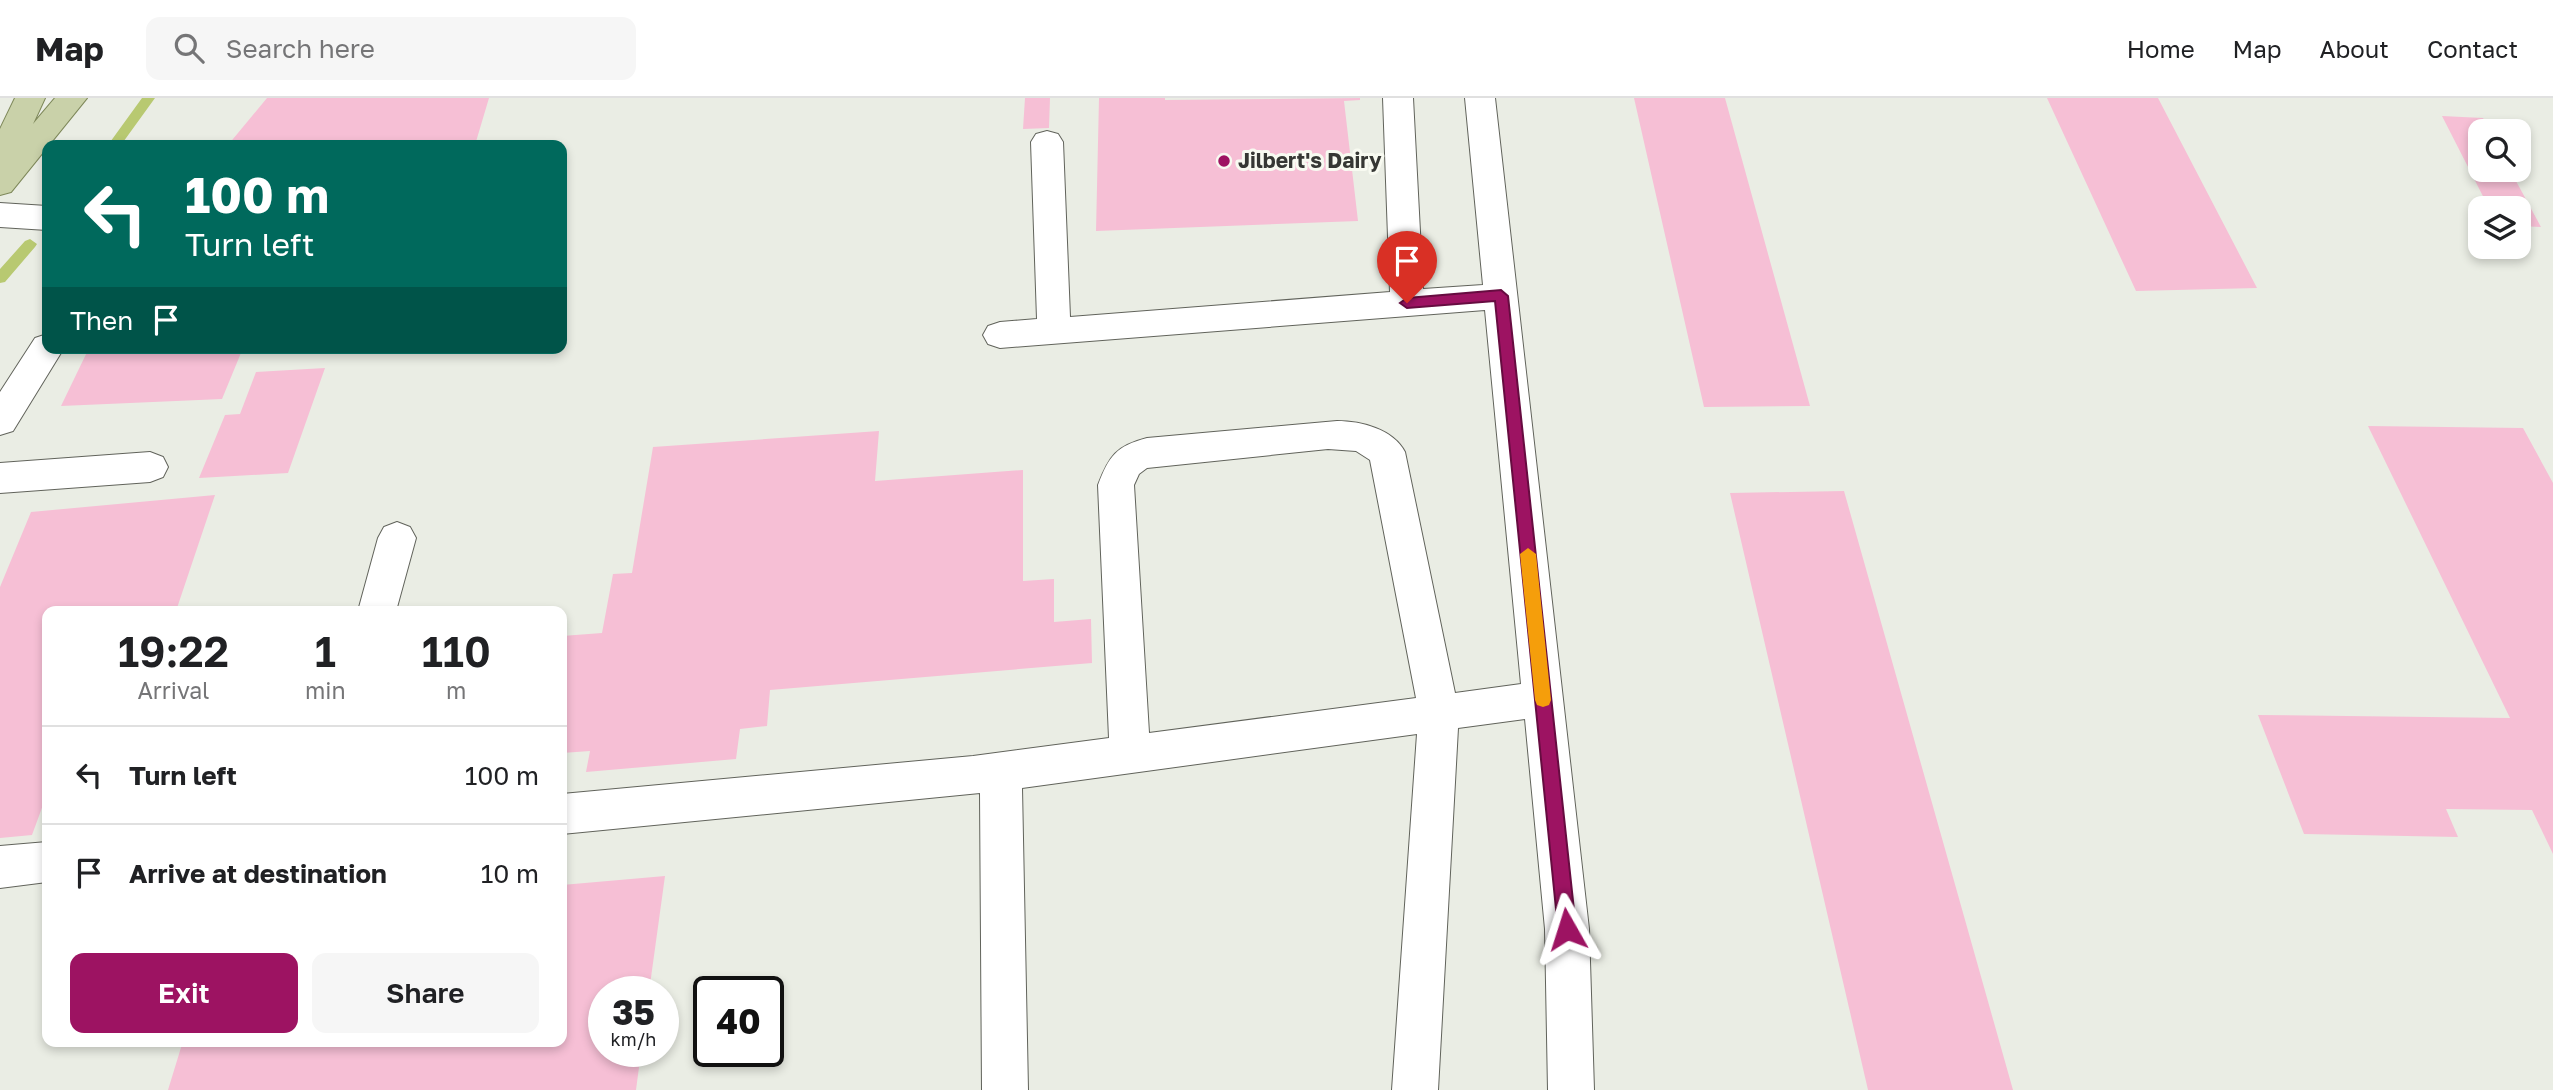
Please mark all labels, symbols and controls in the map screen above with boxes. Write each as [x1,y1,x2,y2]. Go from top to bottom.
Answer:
search box [146,17,636,80]
text: Map [35,29,104,68]
icon: search [170,29,208,67]
text: Search here [226,33,375,64]
text: Home [2127,34,2195,63]
text: Map [2233,34,2282,63]
text: About [2320,34,2389,63]
text: Contact [2427,34,2518,63]
map controls [2468,119,2531,259]
button: search [2468,119,2531,182]
place label: Jilbert's Dairy [1238,147,1382,173]
marker: Jilbert's Dairy [1216,153,1232,169]
text: 100 m [185,165,329,224]
icon: left [70,168,161,259]
button: layers [2468,196,2531,259]
text: Turn left [185,225,314,263]
pin [1377,231,1437,303]
icon: arrive [1388,242,1426,280]
icon: arrive [147,301,185,339]
text: Then [70,305,133,336]
text: 19:22 [118,626,229,676]
text: 1 [315,626,336,676]
text: 110 [422,626,491,676]
text: Arrival [137,676,209,704]
text: min [305,676,346,704]
text: m [446,676,466,704]
icon: left [70,756,108,794]
text: Turn left [129,760,237,791]
text: 100 m [465,760,539,791]
icon: arrive [70,854,108,892]
text: Arrive at destination [129,858,387,889]
text: 10 m [481,858,539,889]
position arrow [1530,892,1604,966]
button: Exit [70,953,298,1033]
button: Share [312,953,539,1033]
speed limit sign: 40 [693,976,784,1067]
text: 35 [612,991,655,1033]
text: km/h [611,1028,656,1050]

